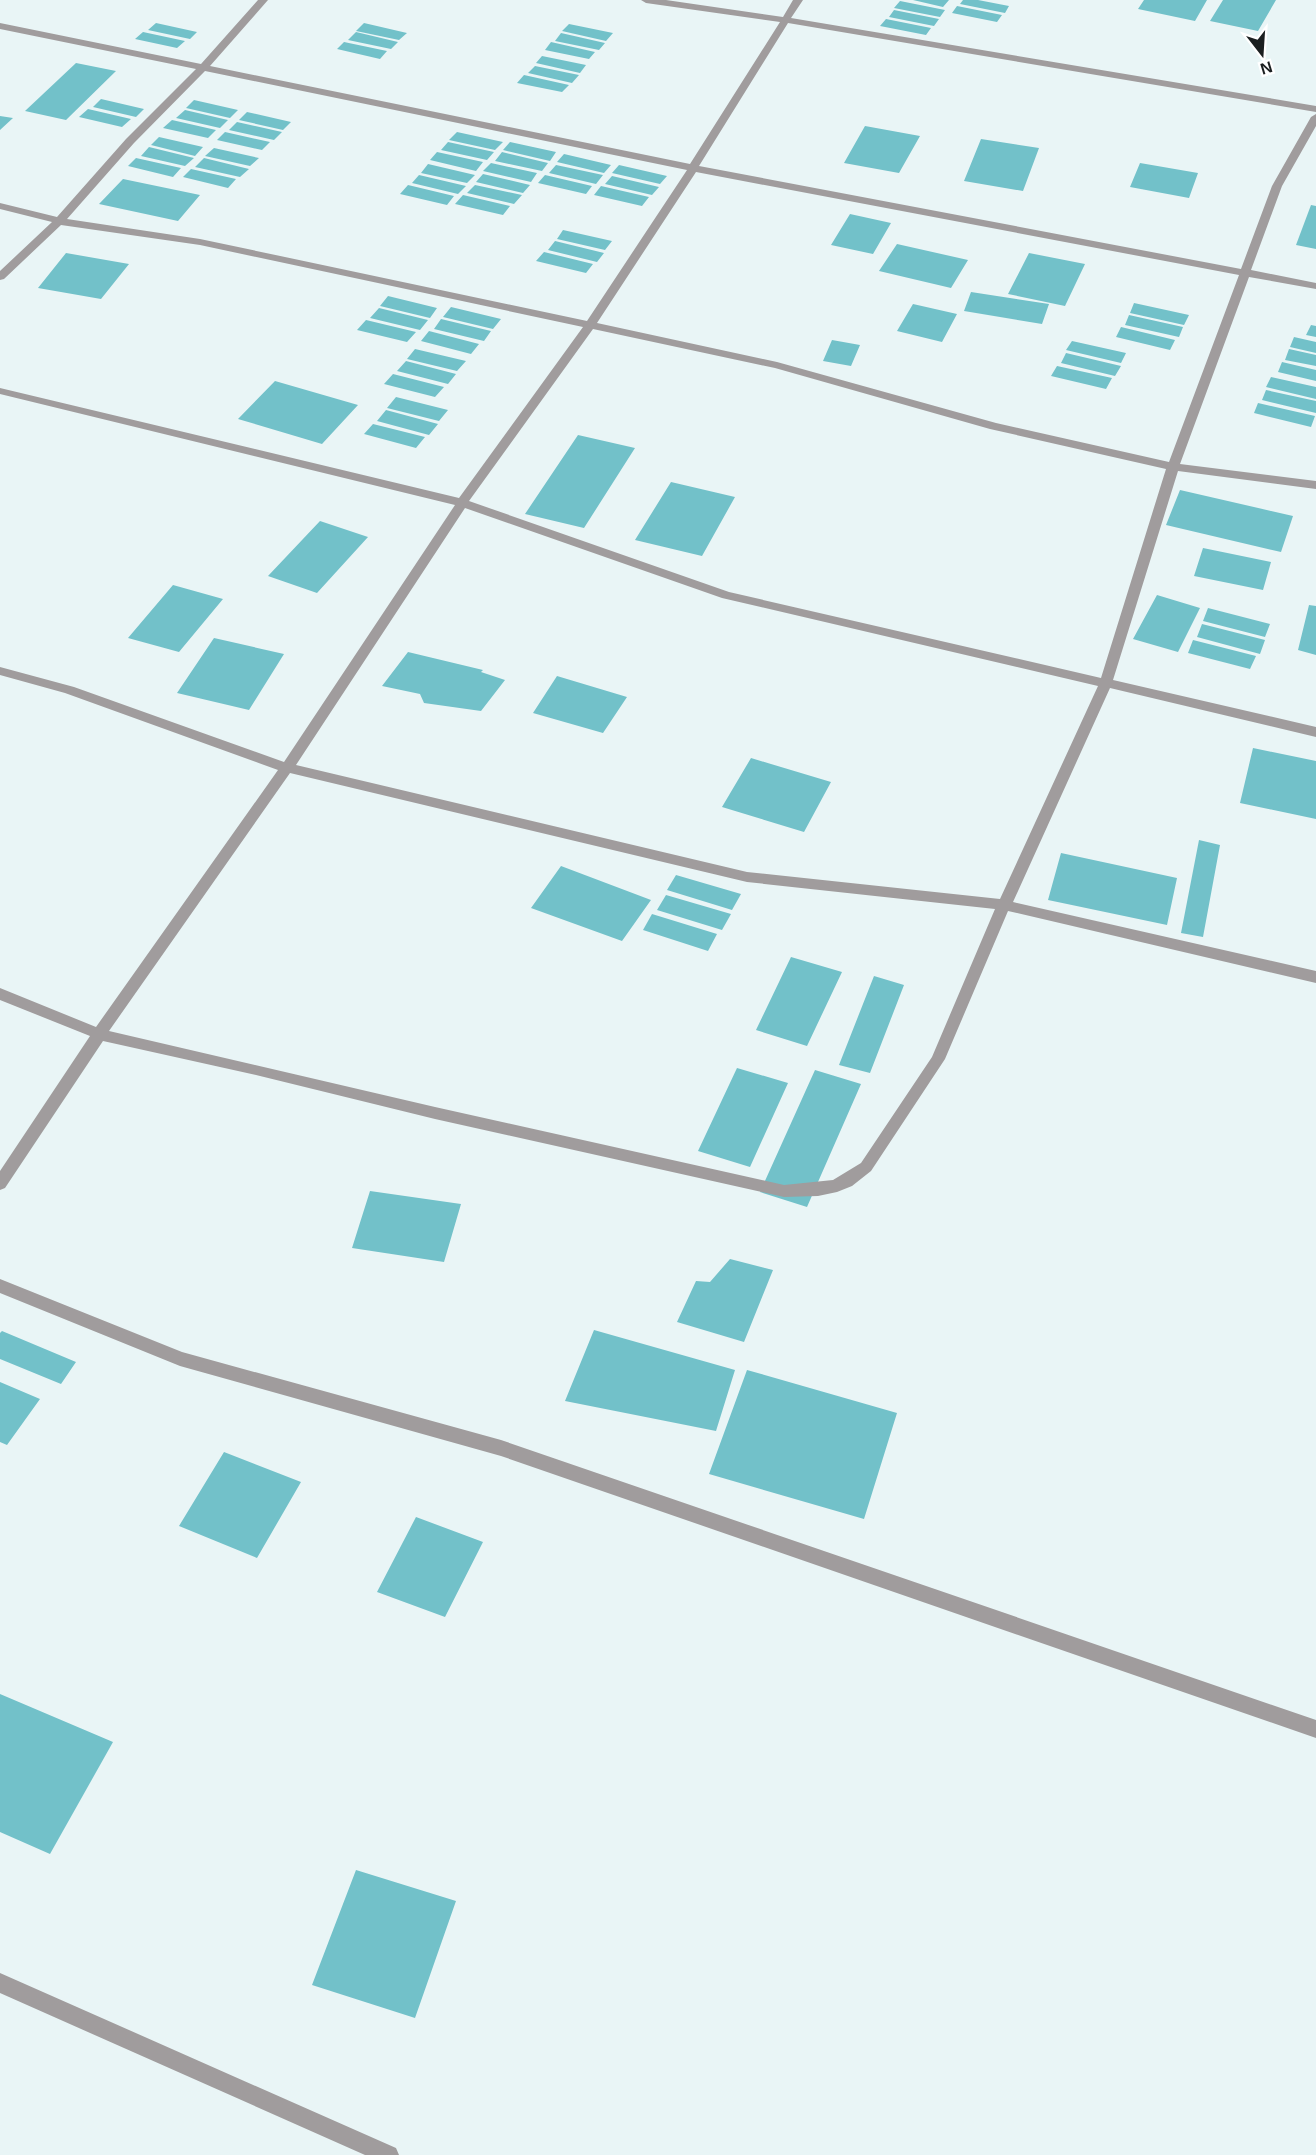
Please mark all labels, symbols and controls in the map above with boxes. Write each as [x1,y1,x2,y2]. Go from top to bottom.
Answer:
north arrow [1232,24,1292,84]
text: N [1258,58,1274,78]

